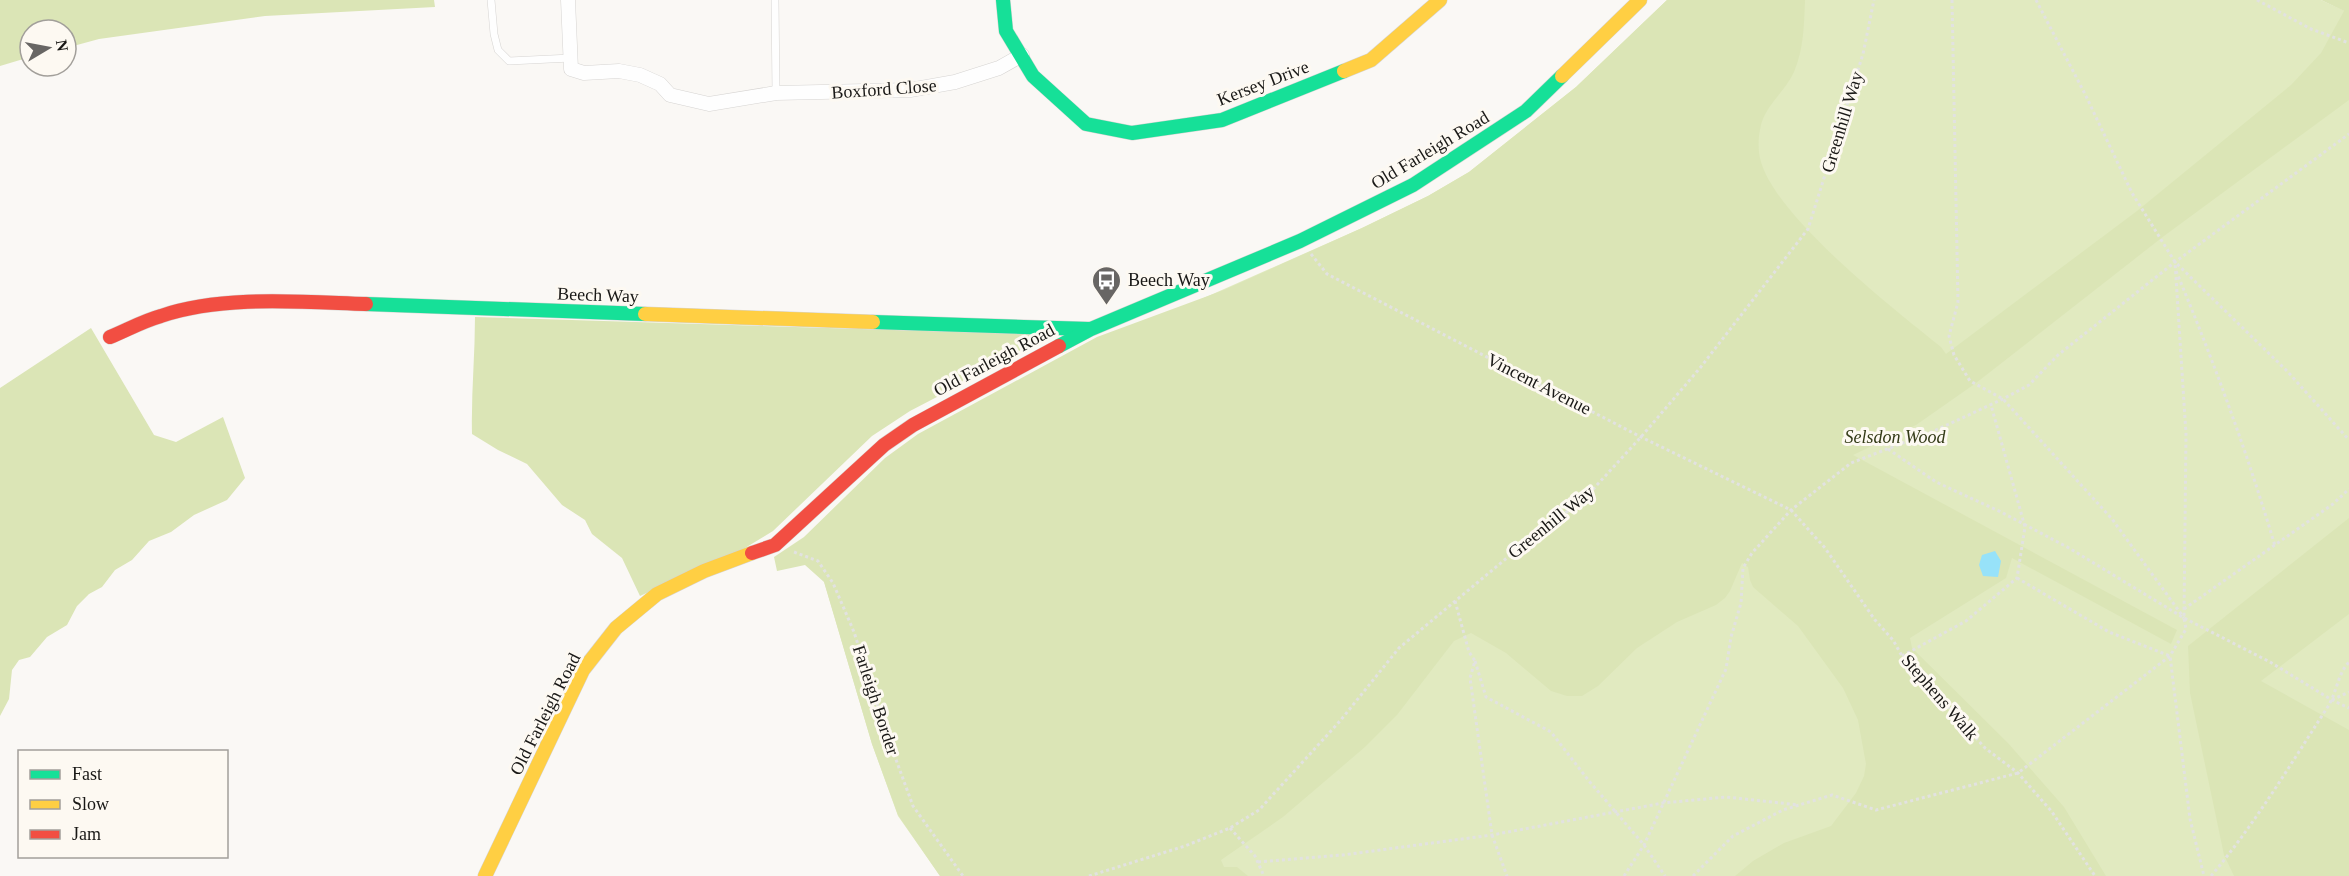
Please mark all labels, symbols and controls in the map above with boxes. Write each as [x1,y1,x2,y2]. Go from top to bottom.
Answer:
north arrow [18,18,78,78]
text: N [53,38,72,53]
street label: Kersey Drive [1214,56,1312,110]
street label: Greenhill Way [1817,69,1867,175]
street label: Boxford Close [831,75,937,103]
street label: Old Farleigh Road [1367,107,1493,193]
bus stop icon: Beech Way [1091,264,1123,306]
place label: Beech Way [1128,270,1210,290]
street label: Beech Way [557,284,639,306]
street label: Old Farleigh Road [930,320,1058,400]
street label: Vincent Avenue [1484,349,1594,419]
park label: Selsdon Wood [1845,427,1946,447]
street label: Greenhill Way [1504,481,1598,563]
street label: Farleigh Border [849,642,903,758]
street label: Old Farleigh Road [506,650,584,778]
street label: Stephens Walk [1897,650,1983,744]
legend [18,750,228,858]
text: Fast [72,764,102,784]
text: Slow [72,794,109,814]
text: Jam [72,824,101,844]

